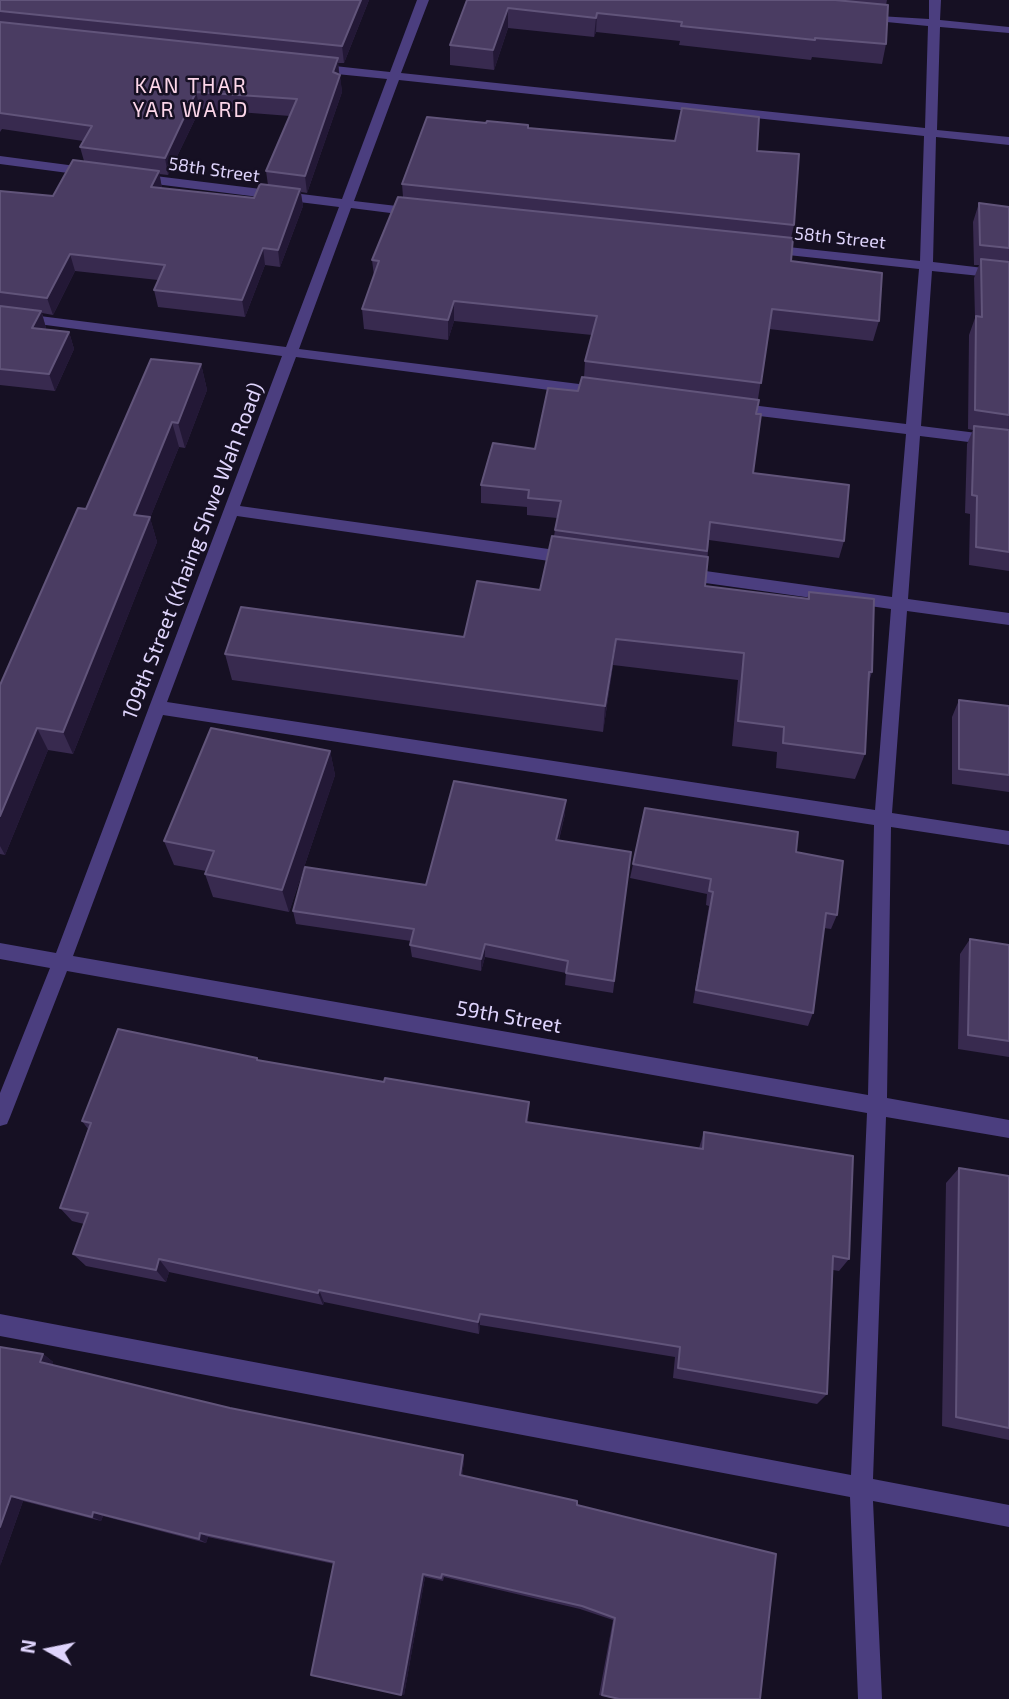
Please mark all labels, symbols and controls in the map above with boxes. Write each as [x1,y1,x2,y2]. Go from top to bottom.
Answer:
district label: KAN THAR YAR WARD [134,73,248,123]
street label: 58th Street [167,153,261,187]
street label: 58th Street [793,222,887,254]
street label: 109th Street (Khaing Shwe Wah Road) [117,379,269,723]
street label: 59th Street [454,995,564,1039]
north arrow [14,1615,84,1685]
text: N [15,1638,40,1655]

